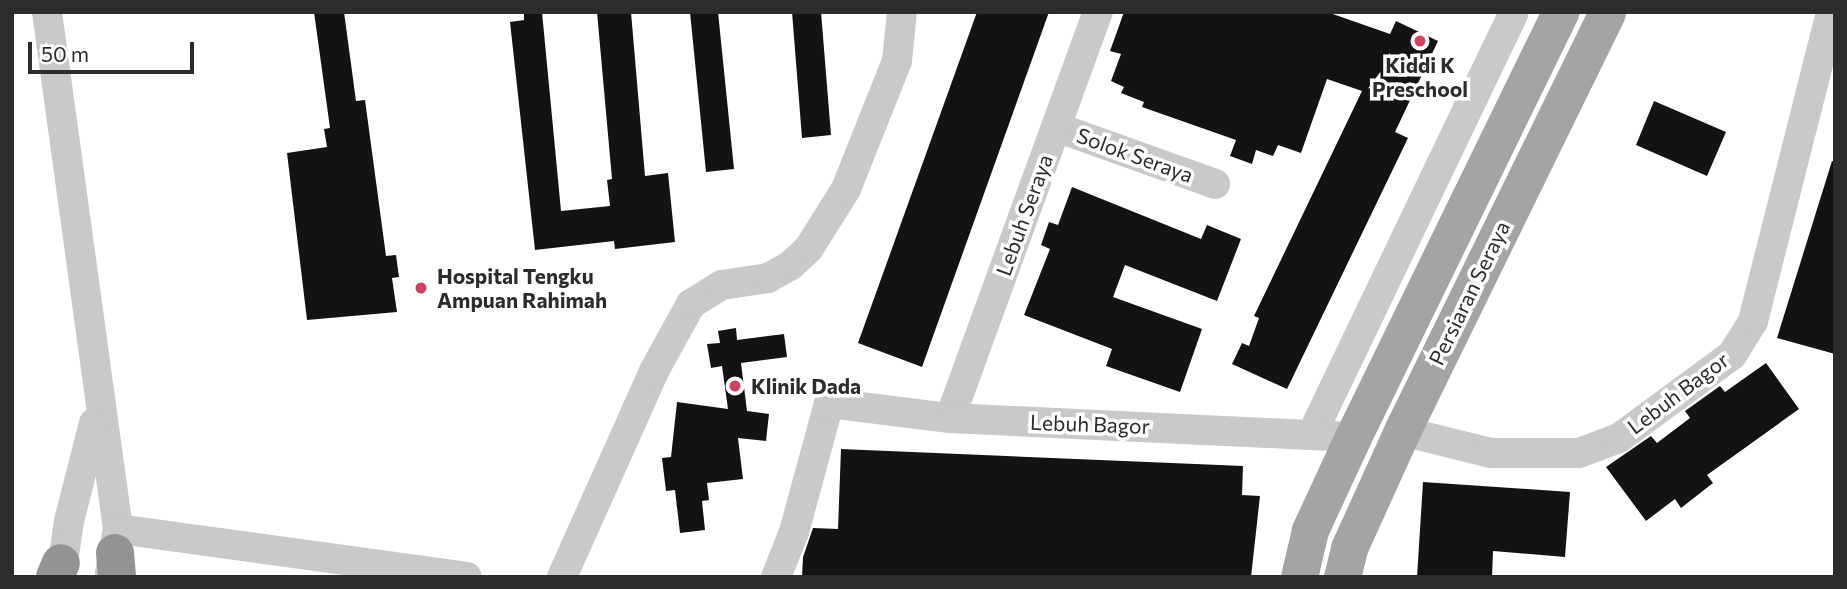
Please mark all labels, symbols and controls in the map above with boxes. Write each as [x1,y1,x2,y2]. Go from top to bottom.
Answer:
scale bar [32,28,198,72]
marker: Kiddi K Preschool [1412,33,1428,49]
text: 50 m [41,41,89,66]
place label: Kiddi K Preschool [1372,52,1468,102]
street label: Solok Seraya [1073,122,1197,188]
street label: Lebuh Seraya [990,151,1058,279]
street label: Persiaran Seraya [1423,217,1515,369]
place label: Hospital Tengku Ampuan Rahimah [437,263,607,313]
marker: Hospital Tengku Ampuan Rahimah [411,278,431,298]
street label: Lebuh Bagor [1623,347,1733,439]
place label: Klinik Dada [751,373,861,399]
marker: Klinik Dada [725,376,745,396]
street label: Lebuh Bagor [1030,409,1150,439]

